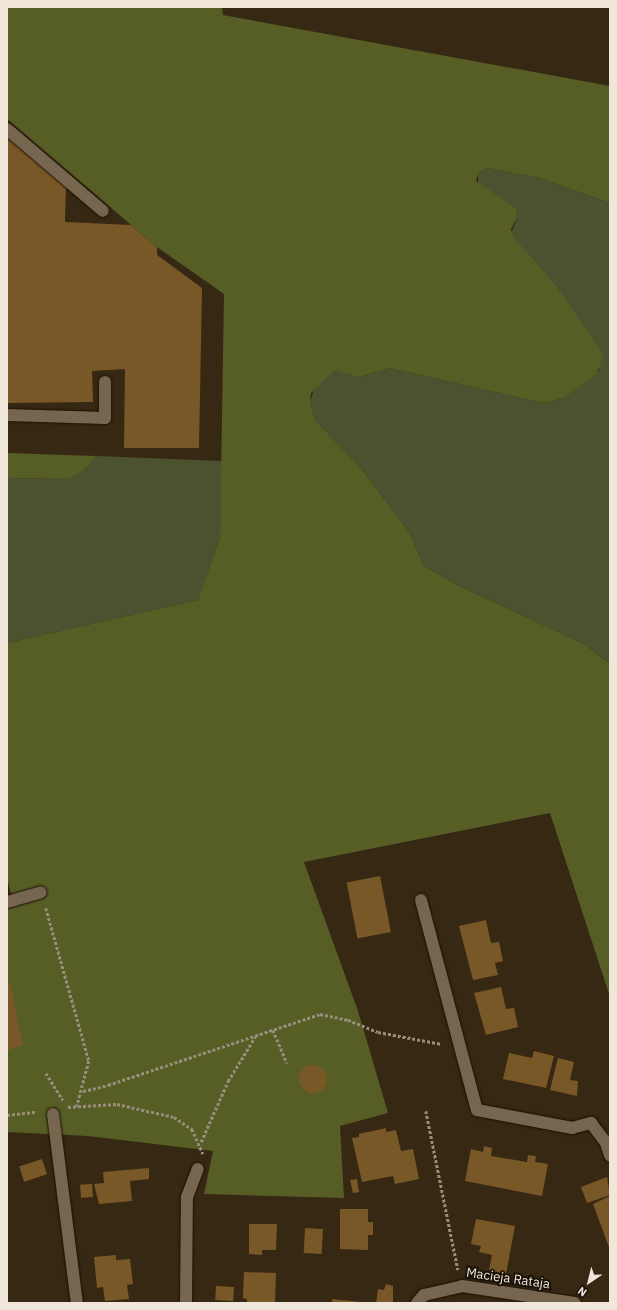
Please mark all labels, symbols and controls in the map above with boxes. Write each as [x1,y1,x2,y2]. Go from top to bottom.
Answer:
north arrow [569,1262,609,1302]
street label: Macieja Rataja [465,1265,551,1293]
text: N [575,1284,589,1300]

